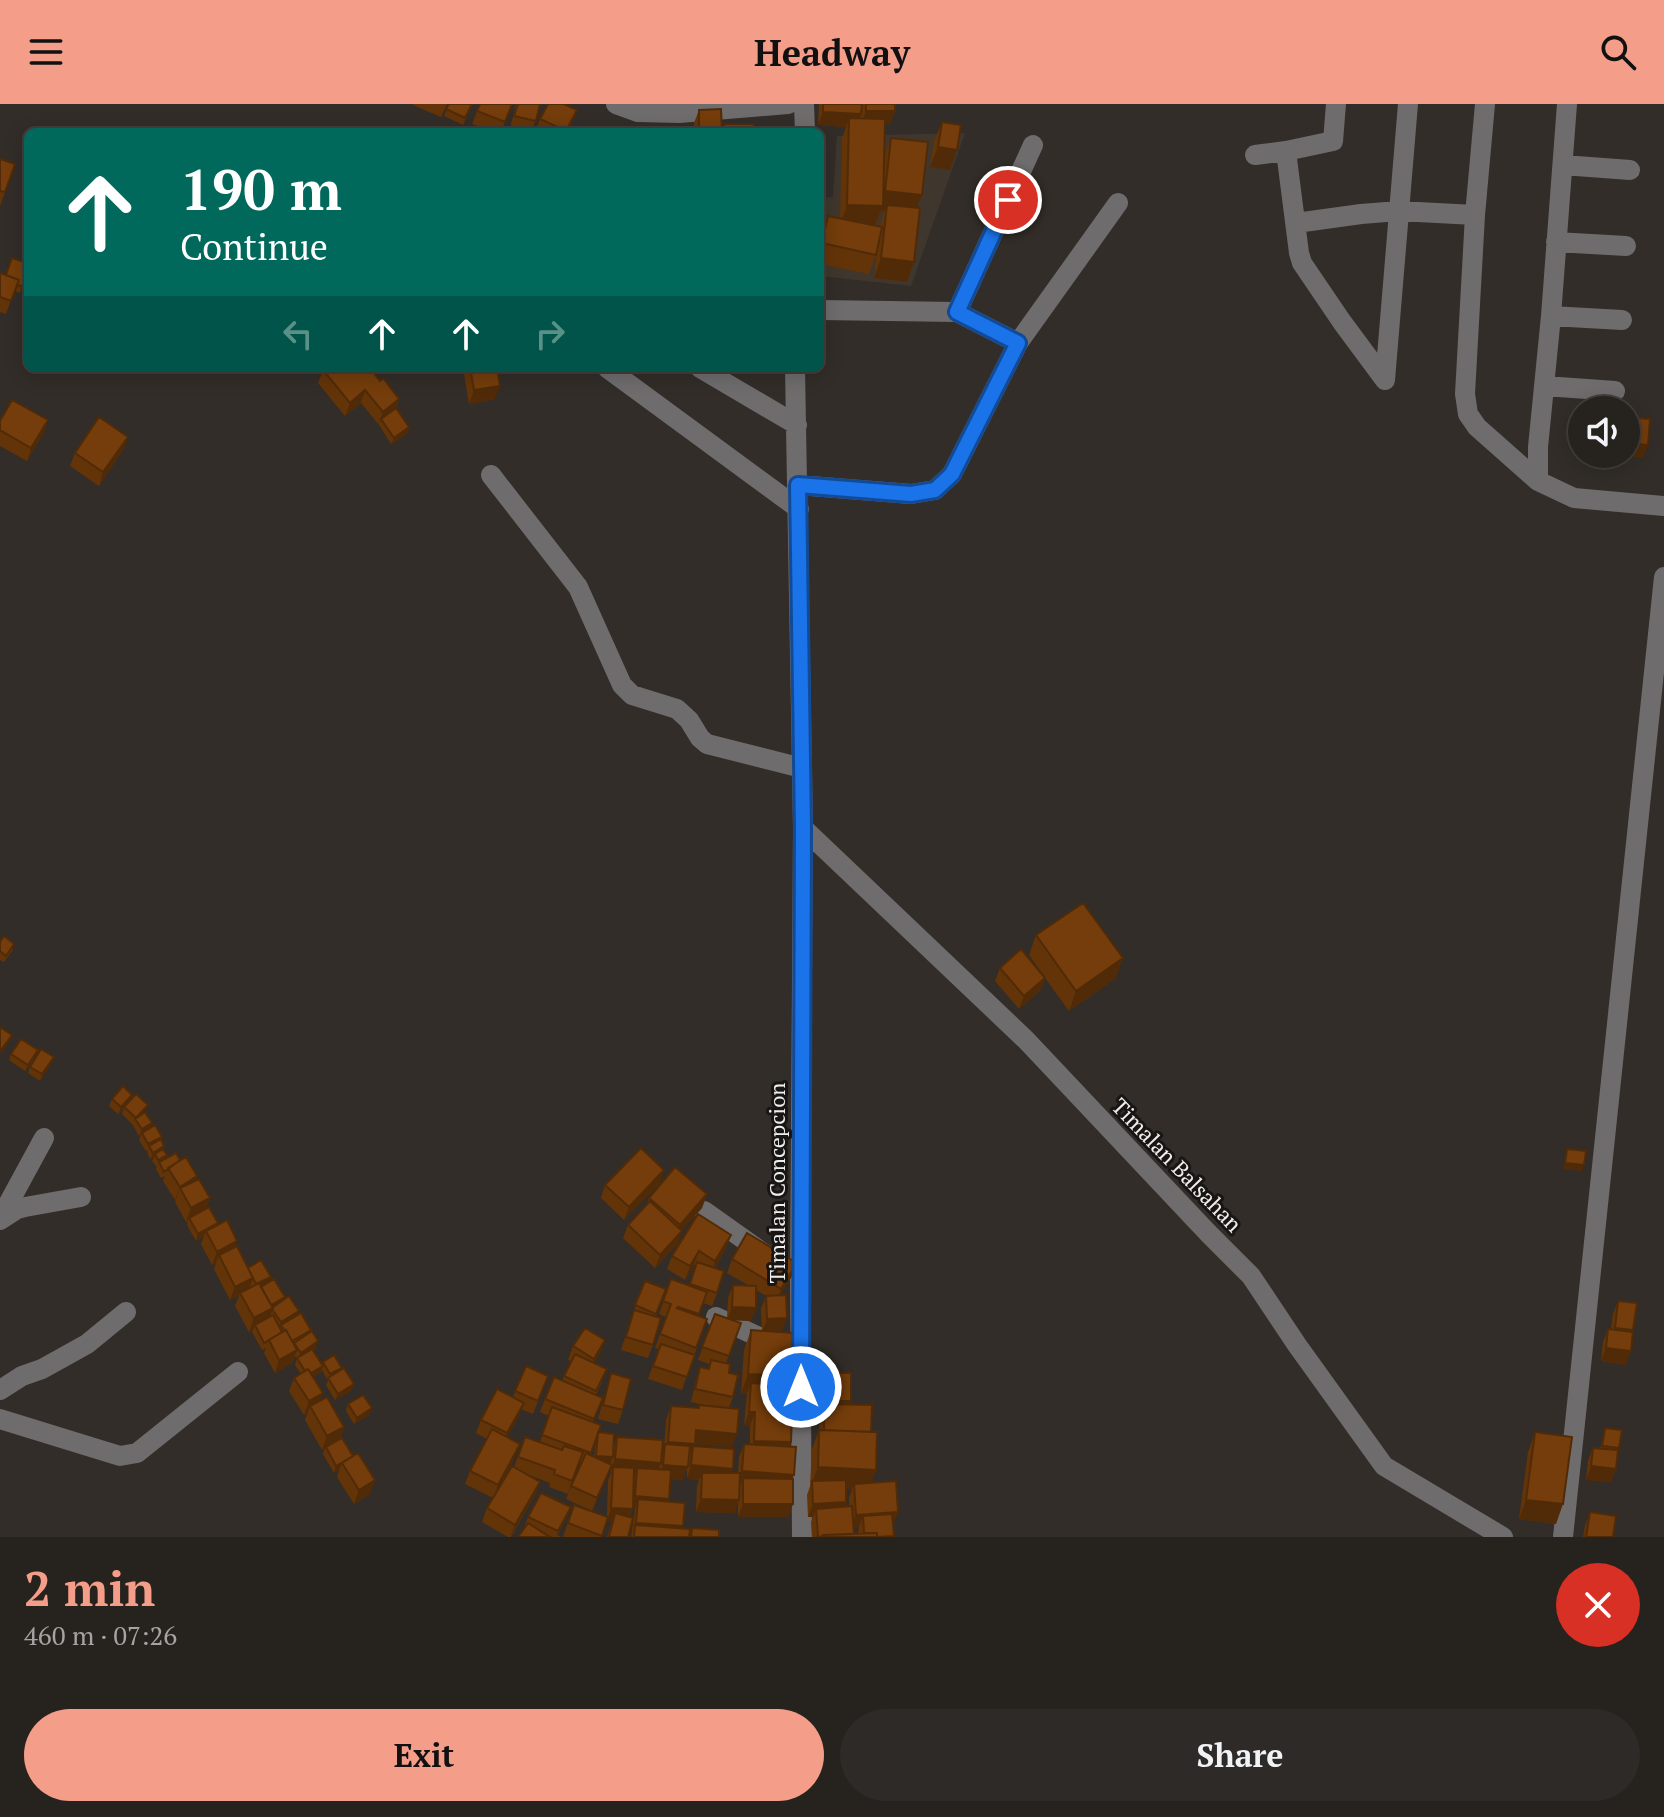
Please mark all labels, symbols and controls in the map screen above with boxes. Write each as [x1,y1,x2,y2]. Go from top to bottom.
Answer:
text: Headway [754,29,910,76]
icon: menu [24,30,68,74]
icon: search [1596,30,1640,74]
text: 190 m [180,152,342,226]
icon: ahead [48,160,152,264]
pin [974,166,1042,234]
icon: arrive [986,178,1030,222]
text: Continue [180,223,328,270]
icon: left [276,312,320,356]
icon: ahead [360,312,404,356]
icon: ahead [444,312,488,356]
icon: right [528,312,572,356]
map controls [1568,396,1640,468]
button: sound [1568,396,1640,468]
street label: Timalan Concepcion [762,1083,791,1283]
street label: Timalan Balsahan [1106,1091,1249,1238]
position arrow [759,1345,843,1429]
text: 2 min [24,1556,155,1620]
button: close [1556,1563,1640,1647]
text: 460 m · 07:26 [24,1618,177,1652]
button: Exit [24,1709,824,1801]
button: Share [840,1709,1640,1801]

